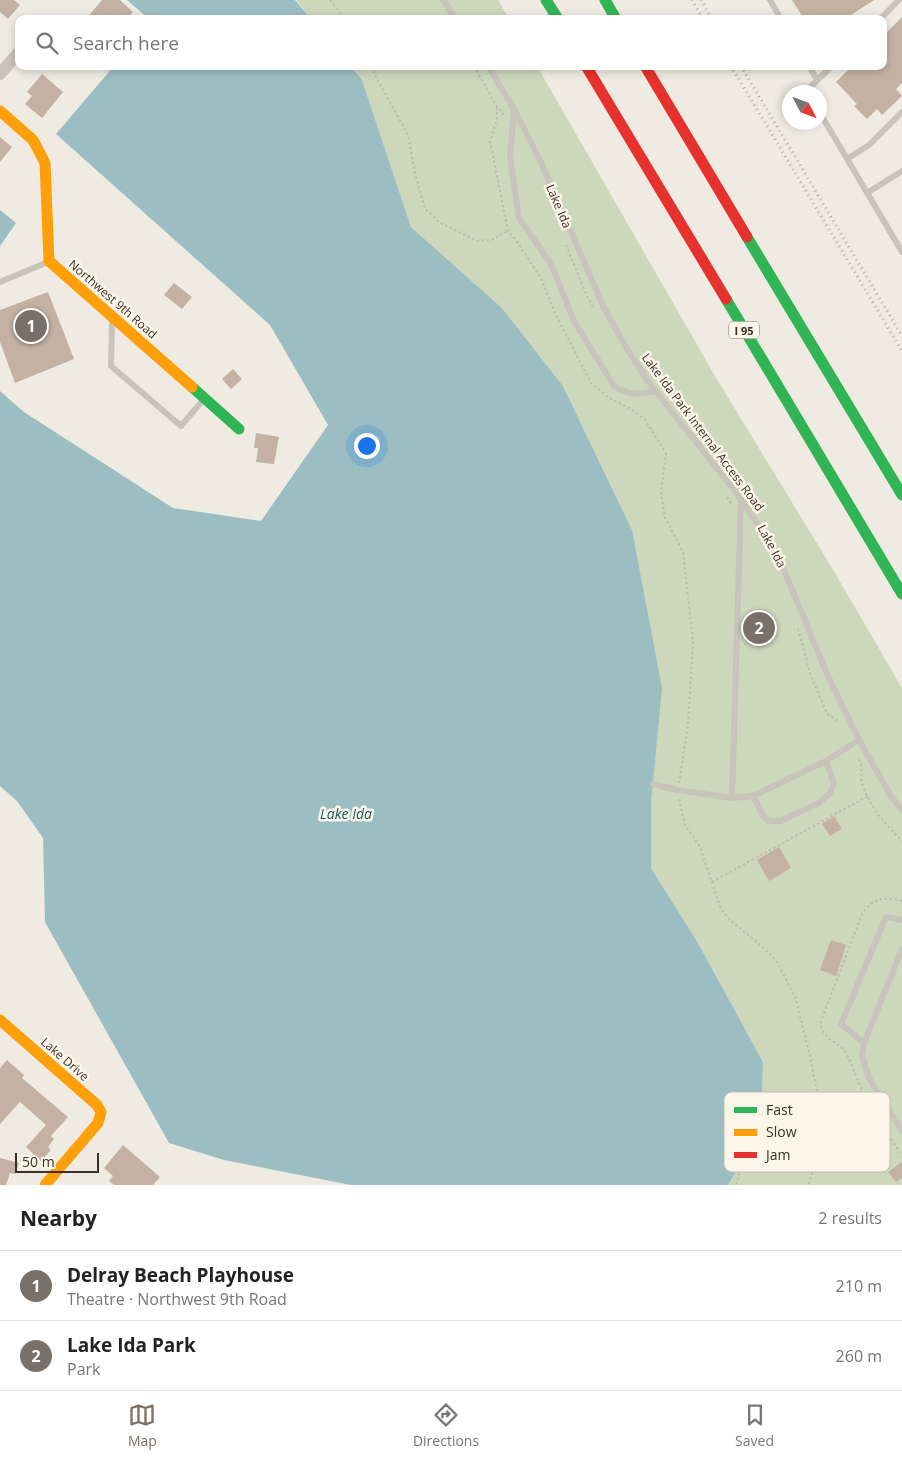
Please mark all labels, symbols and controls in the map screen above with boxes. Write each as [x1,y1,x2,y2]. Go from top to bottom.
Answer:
search box [15,15,887,70]
icon: search [33,29,61,57]
text: Search here [73,30,179,56]
north arrow [782,85,827,130]
street label: Lake Ida [542,181,576,231]
street label: Northwest 9th Road [65,256,161,342]
pin: 1 [15,307,47,345]
road number: I 95 [729,322,759,338]
street label: Lake Ida Park Internal Access Road [638,350,768,514]
your location [354,433,380,459]
street label: Lake Ida [754,522,790,570]
pin: 2 [743,609,775,647]
water label: Lake Ida [320,804,372,823]
street label: Lake Drive [37,1033,93,1085]
legend [724,1092,890,1172]
text: Fast [766,1100,793,1119]
text: Slow [766,1122,797,1141]
text: Jam [764,1145,791,1164]
scale bar [15,1150,99,1173]
text: 50 m [22,1152,55,1171]
text: Nearby [20,1204,97,1232]
text: 2 results [818,1207,882,1229]
text: Delray Beach Playhouse [67,1262,294,1288]
text: 1 [31,1275,41,1297]
text: 210 m [836,1275,882,1297]
text: Theatre · Northwest 9th Road [67,1288,287,1310]
text: Lake Ida Park [67,1332,196,1358]
text: 2 [31,1345,41,1367]
text: 260 m [836,1345,882,1367]
text: Park [67,1358,100,1380]
tab: Map [128,1401,157,1450]
tab: Directions [413,1401,479,1450]
tab: Saved [735,1401,774,1450]

